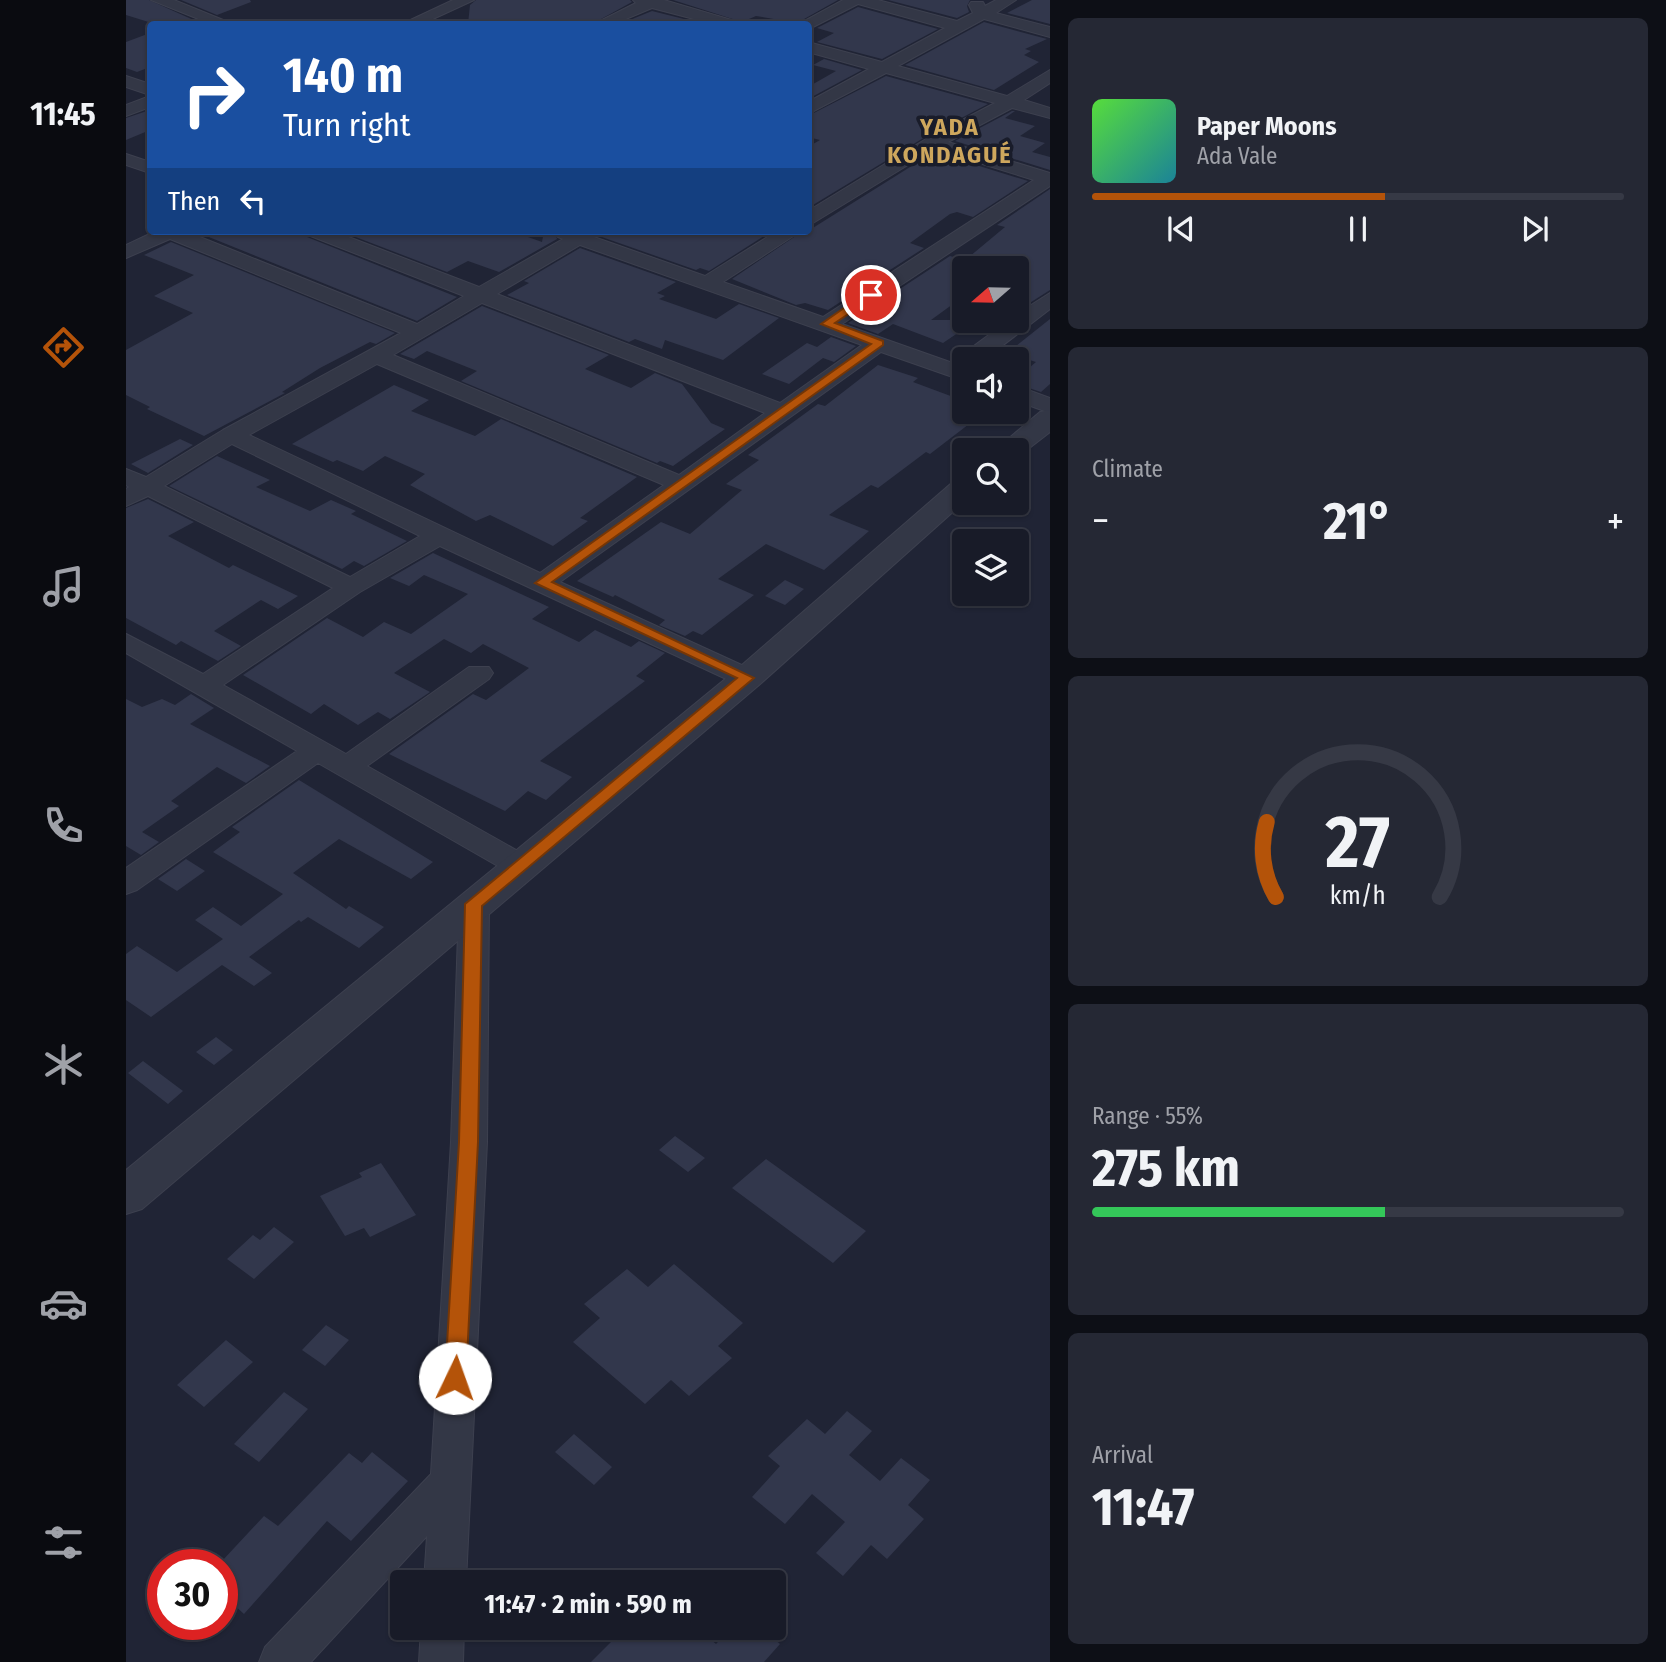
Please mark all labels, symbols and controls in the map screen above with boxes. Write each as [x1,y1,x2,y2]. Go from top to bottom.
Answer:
text: 140 m [283,46,403,105]
icon: right [168,49,259,140]
text: 11:45 [30,95,96,133]
text: Turn right [283,106,410,144]
text: Paper Moons [1197,111,1337,142]
district label: YADA KONDAGUÉ [887,113,1013,169]
text: Ada Vale [1197,142,1277,170]
icon: left [234,182,272,220]
text: Then [168,186,220,217]
icon: previous [1162,210,1200,248]
icon: pause [1339,210,1377,248]
icon: next [1516,210,1554,248]
north arrow [952,256,1029,332]
map controls [952,256,1029,606]
pin [841,265,901,325]
icon: arrive [852,276,890,314]
icon: directions [39,323,88,372]
button: sound [952,347,1029,424]
button: search [952,438,1029,515]
text: Climate [1092,455,1163,483]
text: 21° [1323,490,1393,553]
text: − [1092,498,1109,544]
text: + [1607,498,1624,544]
button: layers [952,529,1029,606]
icon: music [39,562,88,611]
text: 27 [1325,799,1390,886]
icon: phone [39,801,88,850]
text: km/h [1330,881,1386,911]
icon: climate [39,1040,88,1089]
text: Range · 55% [1092,1102,1203,1130]
text: 275 km [1092,1137,1240,1200]
icon: car [39,1279,88,1328]
position arrow [418,1341,492,1415]
text: Arrival [1092,1441,1153,1469]
text: 11:47 [1092,1476,1195,1539]
icon: filters [39,1518,88,1567]
speed limit sign: 30 [147,1549,238,1640]
text: 11:47 · 2 min · 590 m [484,1589,692,1620]

